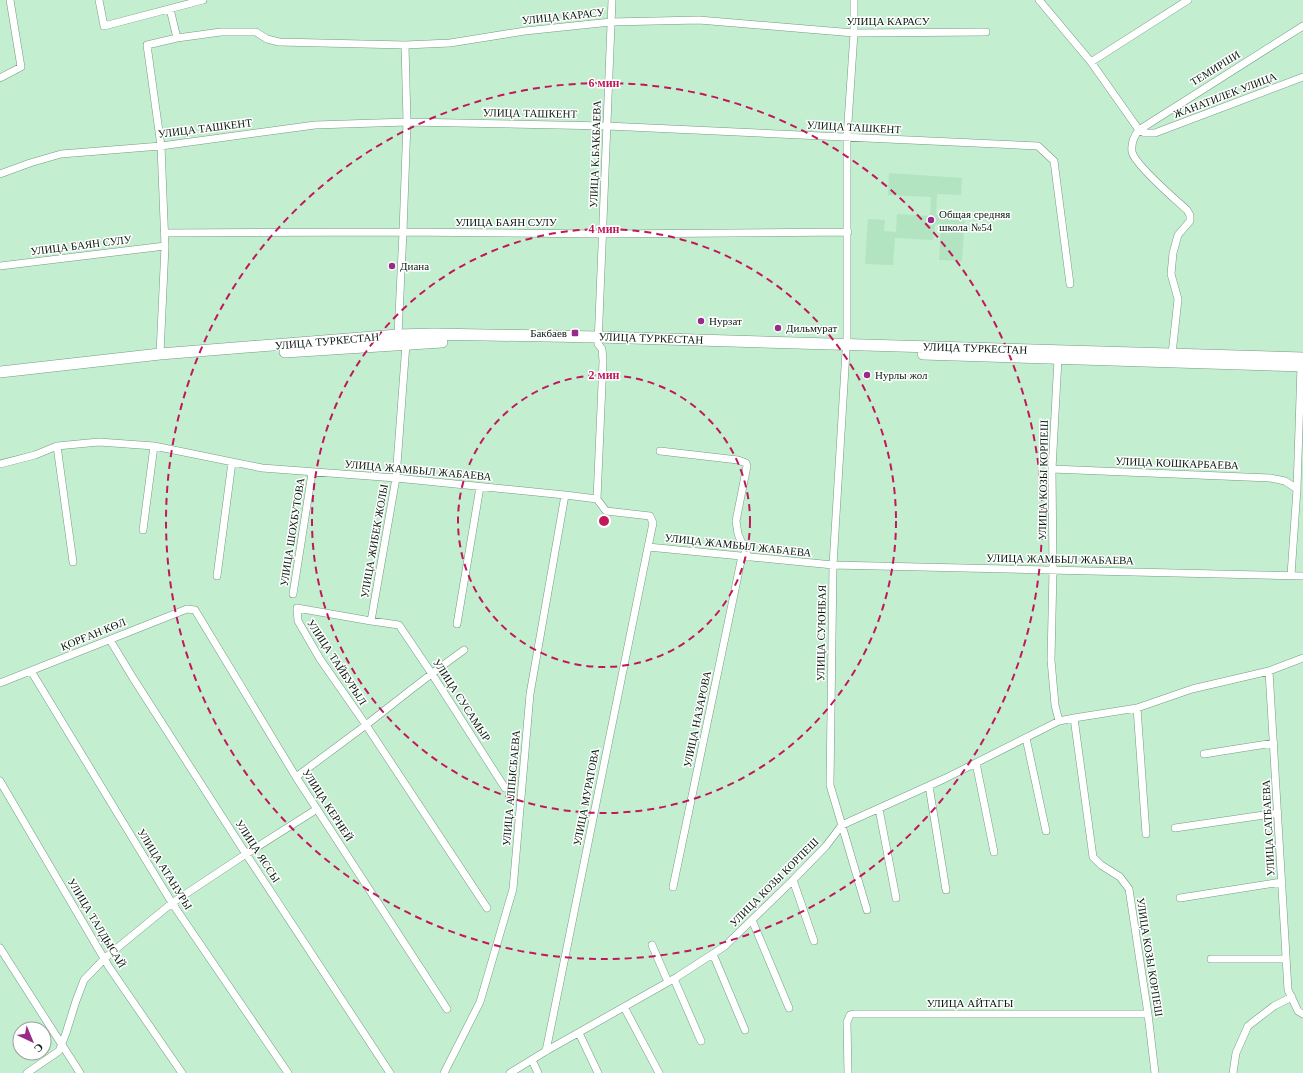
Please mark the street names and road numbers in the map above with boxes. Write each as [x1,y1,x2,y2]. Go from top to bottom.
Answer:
street label: УЛИЦА КАРАСУ [521,6,605,26]
street label: УЛИЦА КАРАСУ [847,15,930,27]
street label: ТЕМИРШИ [1188,48,1242,88]
street label: ЖАНАТИЛЕК УЛИЦА [1172,70,1278,120]
street label: УЛИЦА К.БАКБАЕВА [587,100,603,208]
street label: УЛИЦА ТАШКЕНТ [483,106,578,120]
street label: УЛИЦА ТАШКЕНТ [157,116,253,140]
street label: УЛИЦА ТАШКЕНТ [806,119,902,135]
street label: УЛИЦА БАЯН СУЛУ [455,216,557,228]
street label: УЛИЦА БАЯН СУЛУ [30,233,132,257]
street label: УЛИЦА ТУРКЕСТАН [274,330,380,352]
street label: УЛИЦА ТУРКЕСТАН [598,330,704,346]
street label: УЛИЦА ТУРКЕСТАН [922,340,1028,356]
street label: УЛИЦА КОЗЫ КОРПЕШ [1036,420,1050,540]
street label: УЛИЦА КОШКАРБАЕВА [1115,455,1239,471]
street label: УЛИЦА ЖАМБЫЛ ЖАБАЕВА [344,458,492,482]
street label: УЛИЦА ШОХБУТОВА [278,477,307,587]
street label: УЛИЦА ЖИБЕК ЖОЛЫ [358,483,390,599]
street label: УЛИЦА ЖАМБЫЛ ЖАБАЕВА [664,531,812,559]
street label: УЛИЦА ЖАМБЫЛ ЖАБАЕВА [986,552,1134,566]
street label: УЛИЦА СУЮНБАЯ [814,584,828,681]
street label: ҚОРҒАН КӨЛ [59,615,128,653]
street label: УЛИЦА ТАЙБУРЫЛ [305,617,369,707]
street label: УЛИЦА СУСАМЫР [431,657,493,743]
street label: УЛИЦА НАЗАРОВА [681,670,713,768]
street label: УЛИЦА АЛПЫСБАЕВА [500,730,522,846]
street label: УЛИЦА МУРАТОВА [571,747,601,847]
street label: УЛИЦА КЕРНЕЙ [300,767,356,843]
street label: УЛИЦА САТБАЕВА [1259,779,1277,876]
street label: УЛИЦА ЯССЫ [233,817,283,885]
street label: УЛИЦА АТАНУРЫ [135,826,195,912]
street label: УЛИЦА КОЗЫ КОРПЕШ [727,835,821,929]
street label: УЛИЦА ТАЛДЫСАЙ [66,876,128,970]
street label: УЛИЦА КОЗЫ КОРПЕШ [1135,897,1165,1017]
street label: УЛИЦА АЙТАГЫ [927,997,1014,1009]

